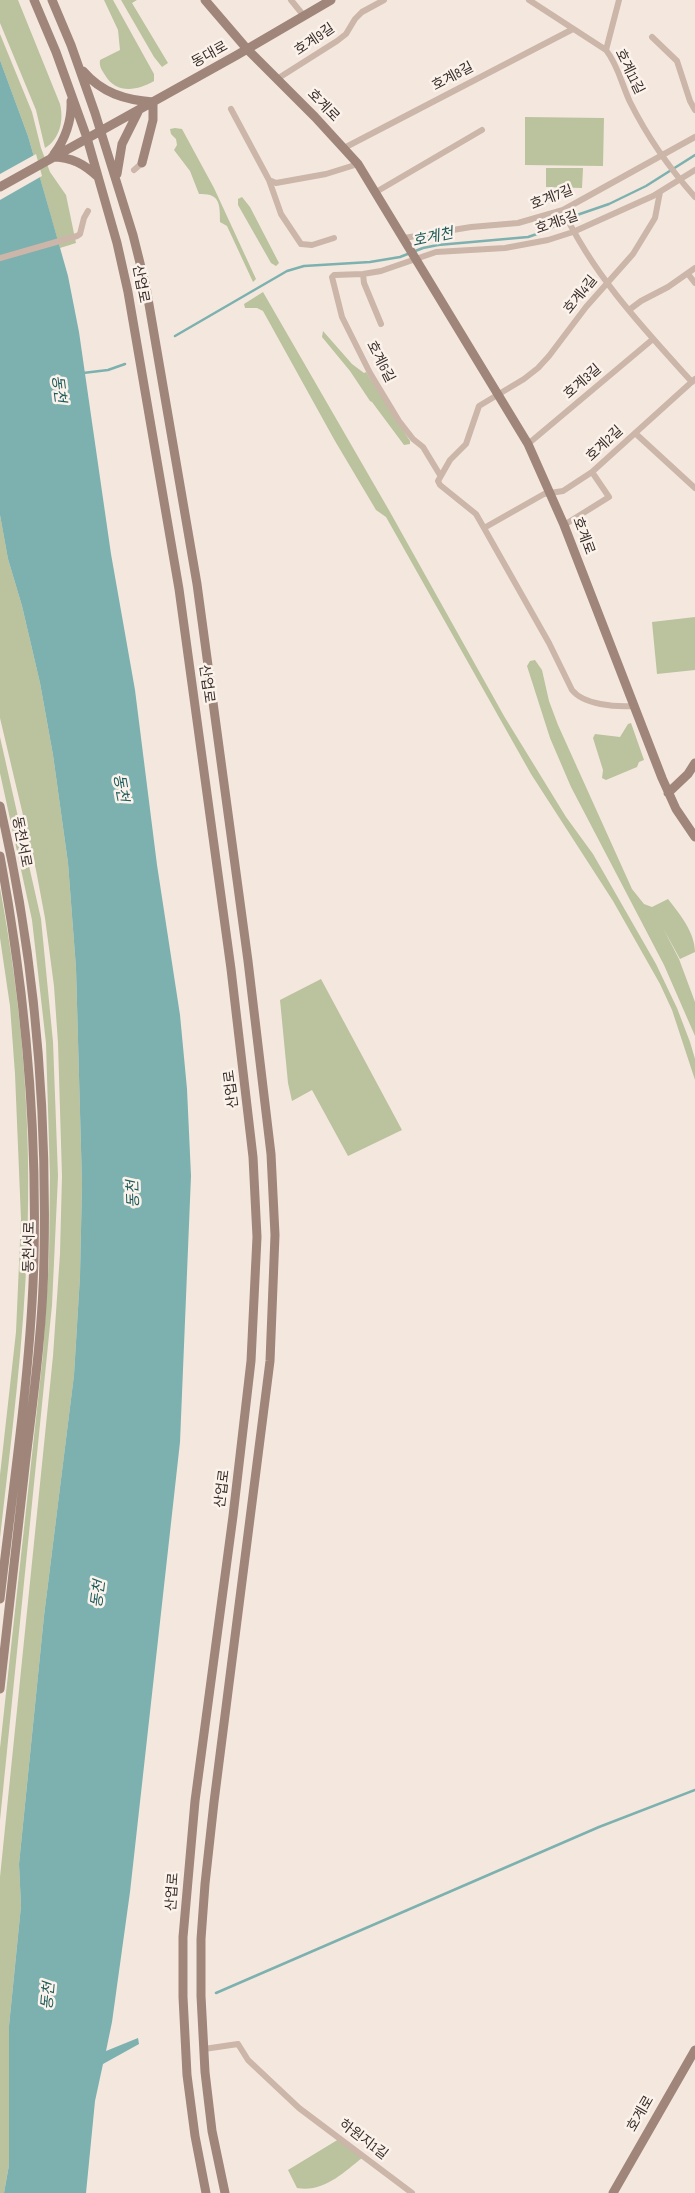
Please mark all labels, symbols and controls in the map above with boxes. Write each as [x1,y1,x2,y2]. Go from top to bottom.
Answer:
street label: 호계9길 [292,20,338,60]
street label: 동대로 [189,38,231,72]
street label: 호계11길 [611,47,647,97]
street label: 호계8길 [429,59,477,95]
street label: 호계로 [304,86,342,126]
street label: 호계7길 [528,182,576,214]
street label: 호계5길 [533,208,581,238]
water label: 호계천 [411,225,455,251]
street label: 산업로 [128,263,152,305]
street label: 호계4길 [560,272,602,318]
street label: 호계6길 [362,338,398,386]
street label: 호계3길 [561,361,605,403]
water label: 동천 [47,374,69,404]
street label: 호계2길 [583,423,627,465]
street label: 호계로 [568,515,598,557]
street label: 산업로 [195,664,217,704]
water label: 동천 [109,773,131,803]
street label: 동천서로 [8,815,34,869]
street label: 산업로 [221,1069,243,1109]
water label: 동천 [125,1180,143,1208]
street label: 동천서로 [21,1221,39,1273]
street label: 산업로 [212,1469,234,1509]
water label: 동천 [88,1579,110,1609]
street label: 산업로 [163,1872,183,1912]
water label: 동천 [39,1981,59,2011]
street label: 호계로 [624,2093,658,2135]
street label: 하원지1길 [335,2116,391,2164]

